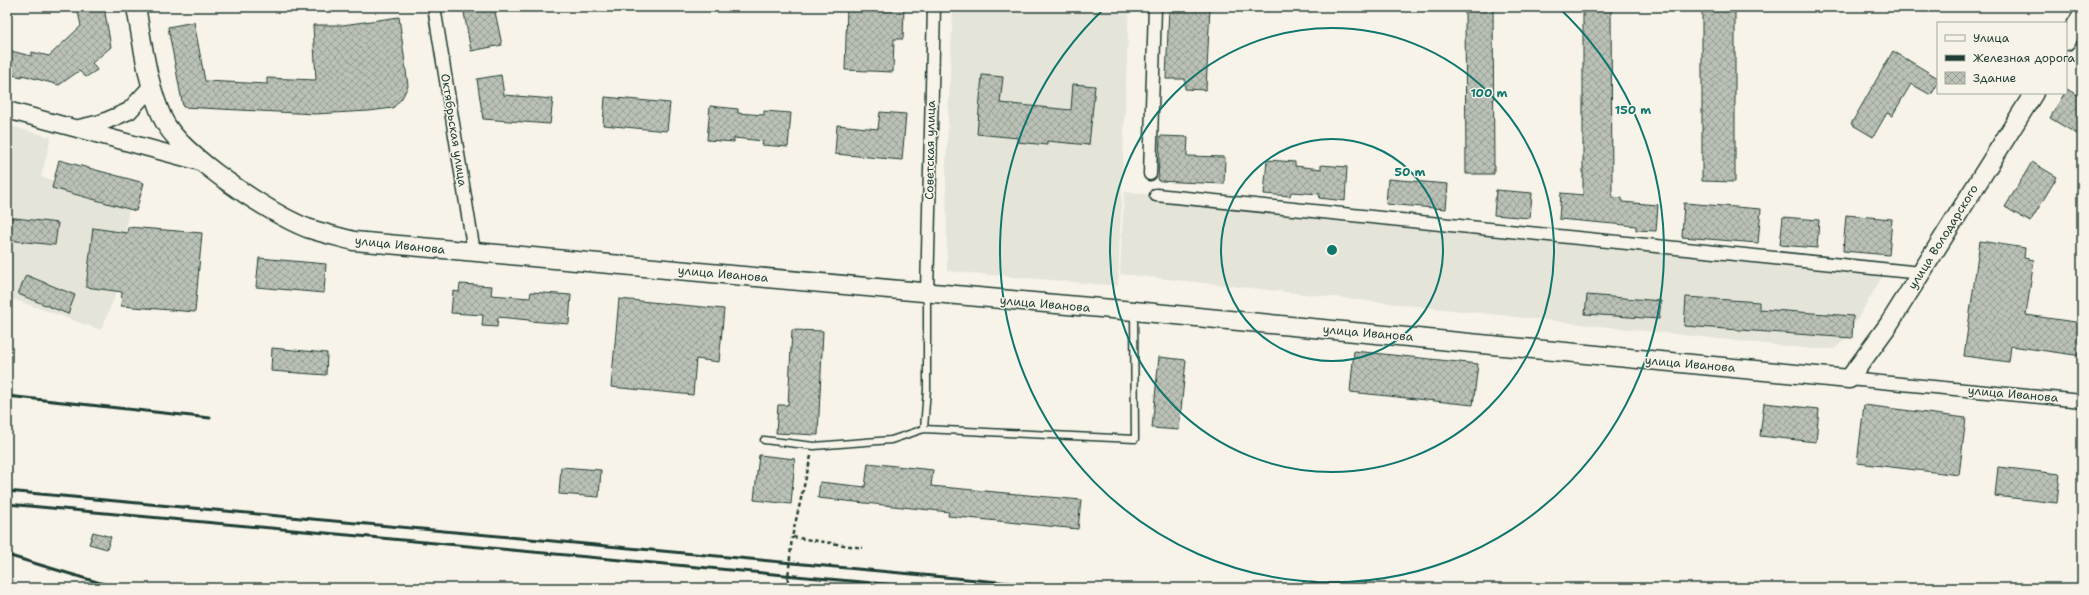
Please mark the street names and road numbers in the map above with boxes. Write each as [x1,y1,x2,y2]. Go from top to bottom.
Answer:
street label: Октябрьская улица [437,72,471,188]
street label: Советская улица [921,100,939,200]
street label: улица Володарского [1904,182,1982,292]
street label: улица Иванова [354,232,446,258]
street label: улица Иванова [677,262,769,286]
street label: улица Иванова [999,292,1091,316]
street label: улица Иванова [1322,321,1414,345]
street label: улица Иванова [1644,352,1736,376]
street label: улица Иванова [1967,382,2059,406]

